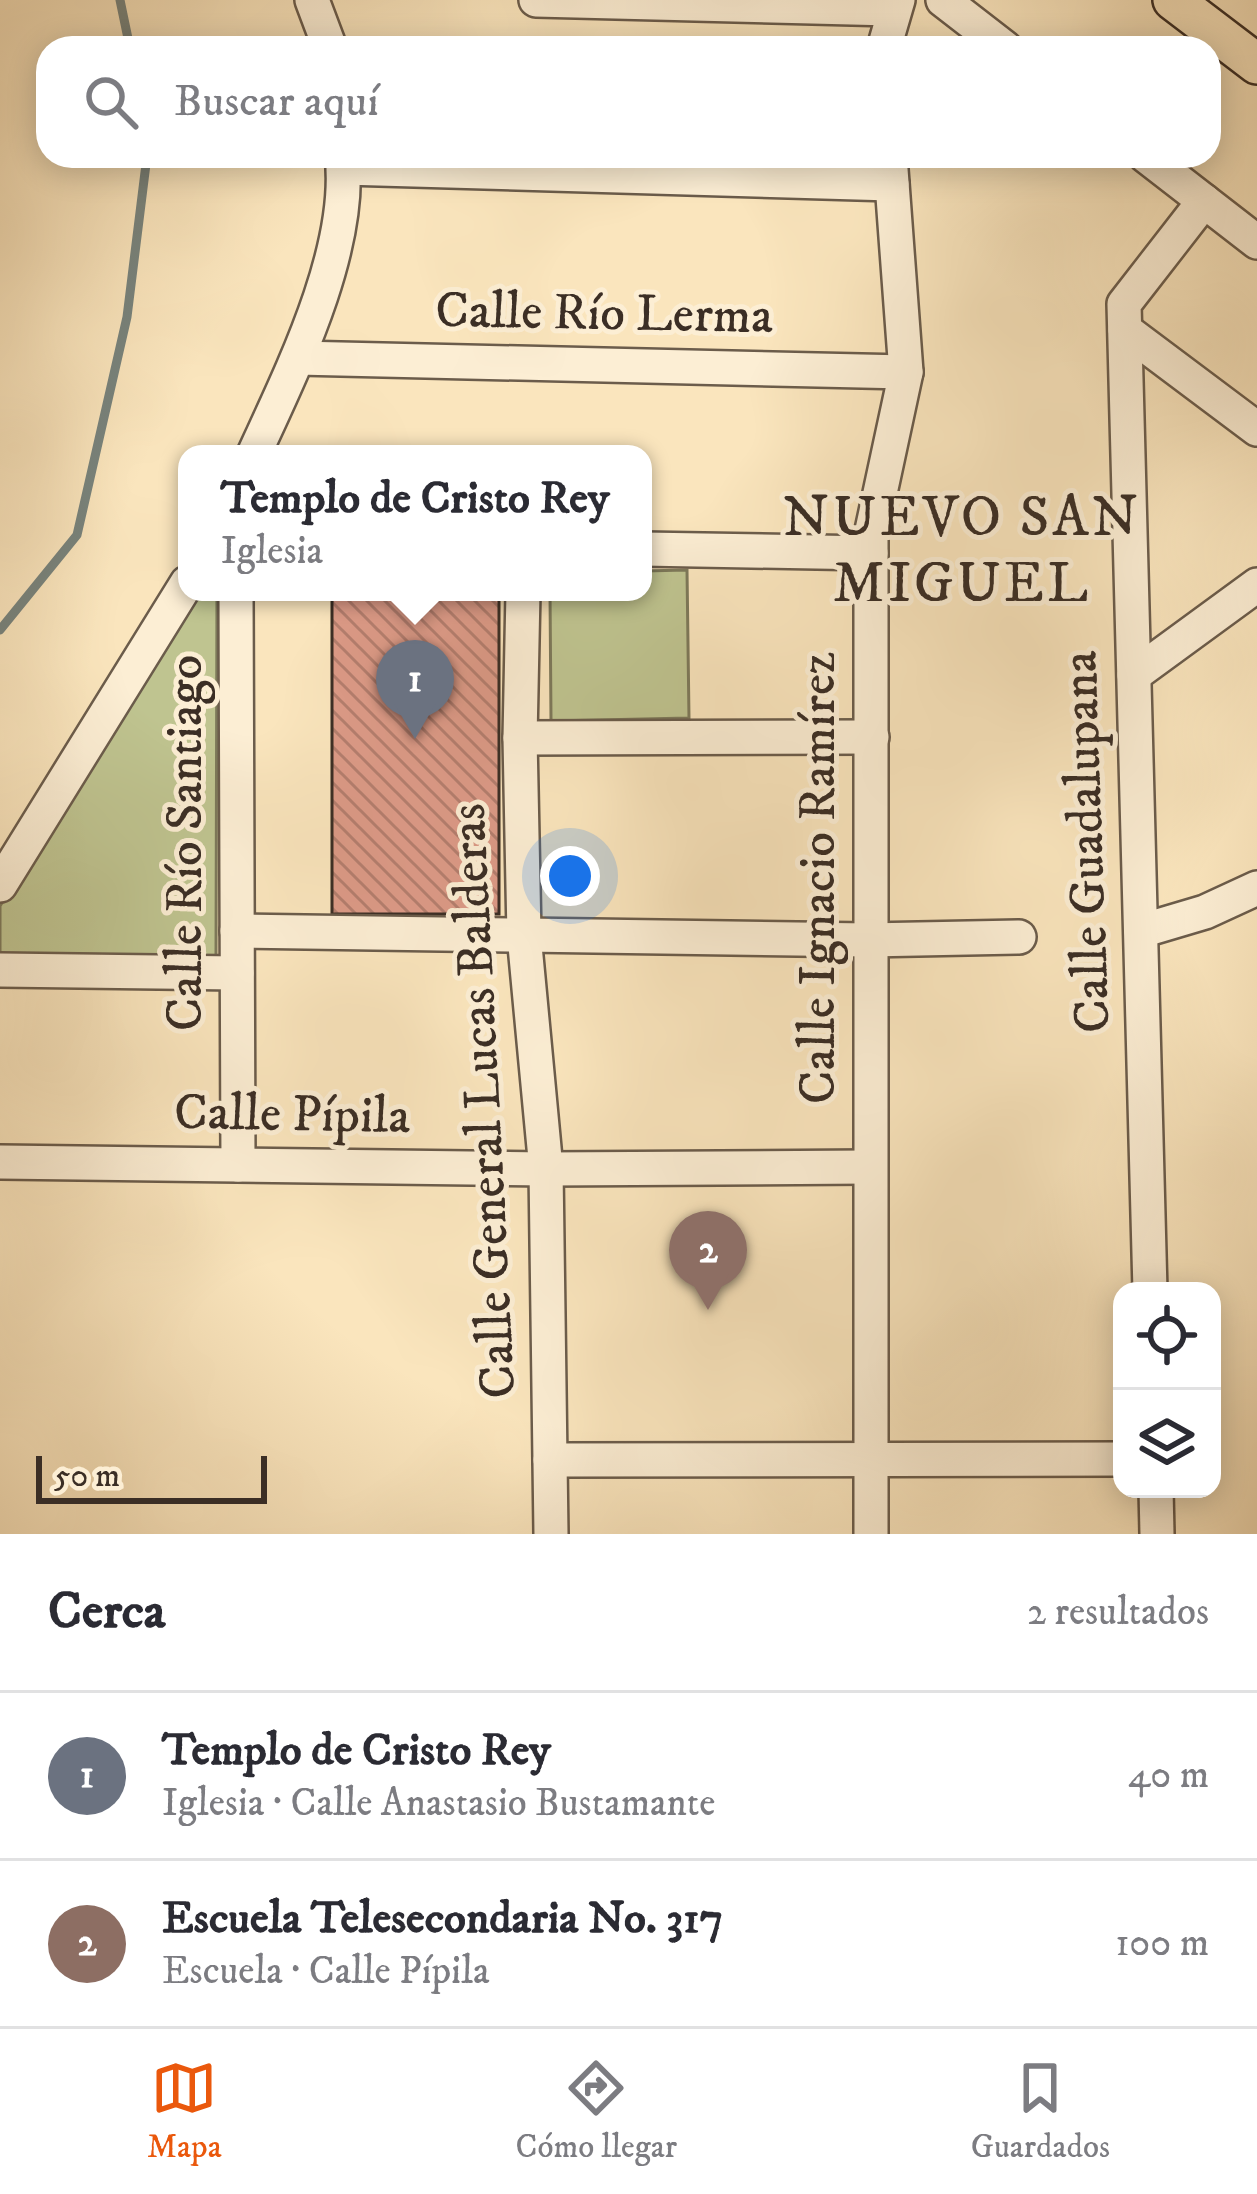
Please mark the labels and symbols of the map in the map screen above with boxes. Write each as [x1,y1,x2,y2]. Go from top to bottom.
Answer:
street label: Calle Río Lerma [435,279,774,349]
district label: NUEVO SAN MIGUEL [783,483,1141,620]
pin: 1 [376,640,454,739]
street label: Calle Guadalupana [1048,649,1126,1034]
street label: Calle Ignacio Ramírez [787,652,851,1104]
street label: Calle Río Santiago [154,655,218,1031]
street label: Calle General Lucas Balderas [436,802,532,1400]
your location [540,846,600,906]
street label: Calle Pípila [173,1081,411,1149]
pin: 2 [669,1211,747,1310]
scale bar [36,1450,267,1503]

